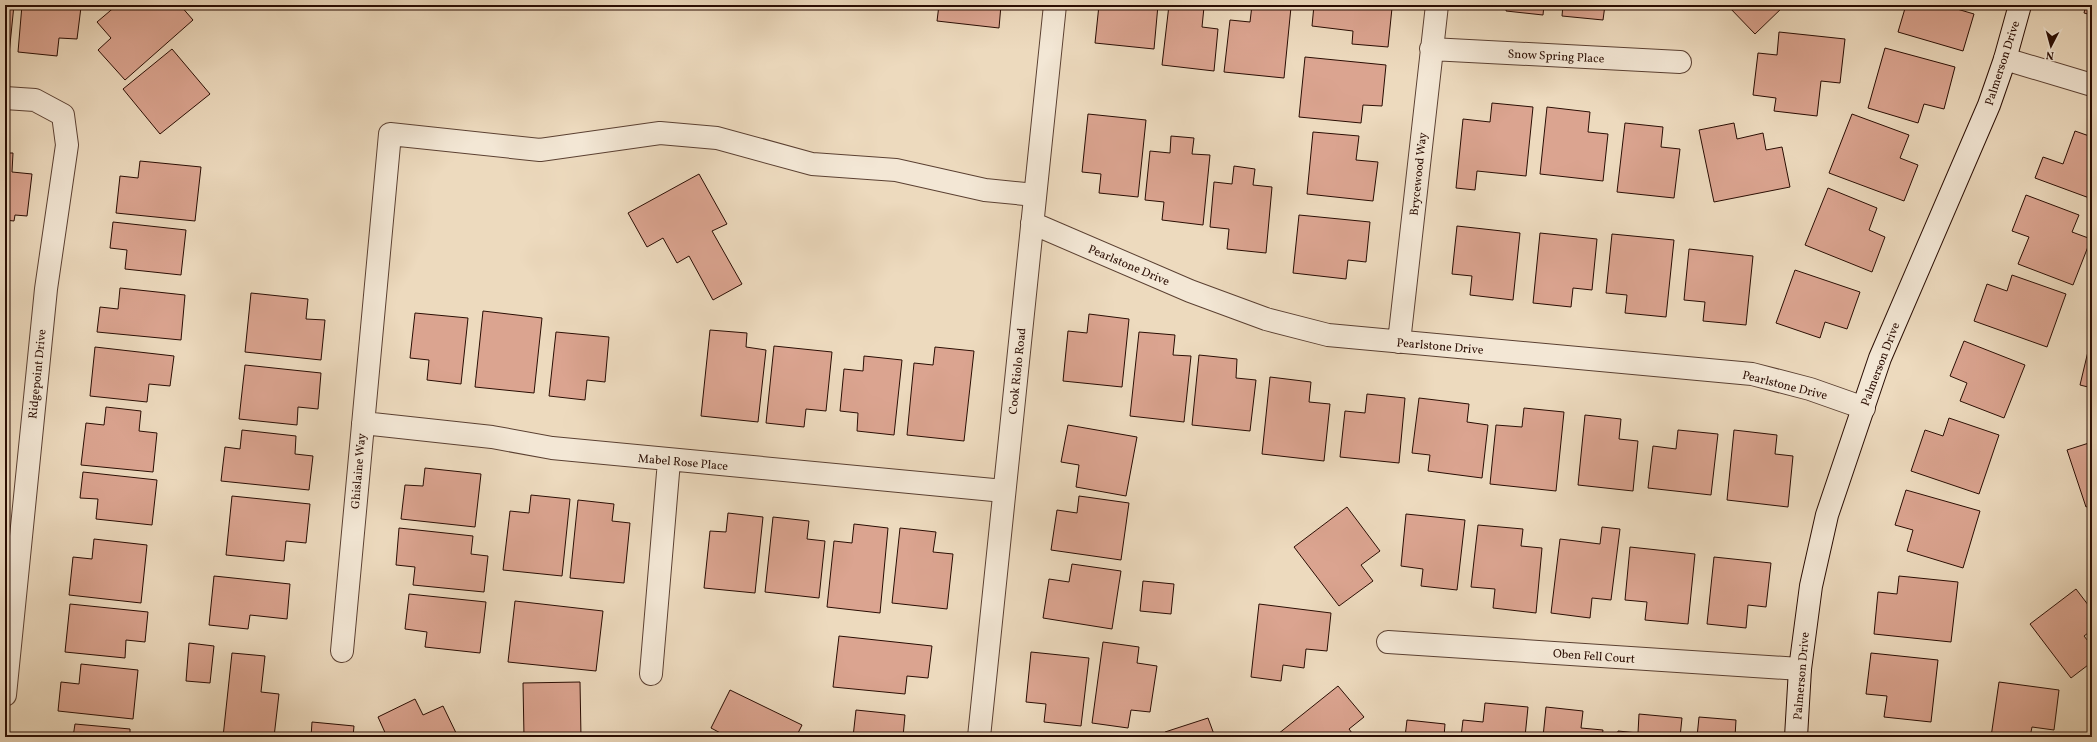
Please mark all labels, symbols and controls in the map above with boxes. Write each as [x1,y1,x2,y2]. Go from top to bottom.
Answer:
street label: Palmerson Drive [1982,19,2024,108]
north arrow [2031,26,2071,66]
street label: Snow Spring Place [1507,46,1605,68]
text: N [2045,47,2055,62]
street label: Brycewood Way [1407,131,1431,217]
street label: Pearlstone Drive [1085,242,1172,290]
street label: Palmerson Drive [1858,320,1904,408]
street label: Cook Riolo Road [1005,327,1031,415]
street label: Ridgepoint Drive [25,328,51,420]
street label: Pearlstone Drive [1396,335,1484,359]
street label: Pearlstone Drive [1741,368,1829,404]
street label: Ghislaine Way [348,432,370,510]
street label: Mabel Rose Place [637,451,729,475]
street label: Palmerson Drive [1790,631,1814,721]
street label: Oben Fell Court [1552,646,1635,668]

